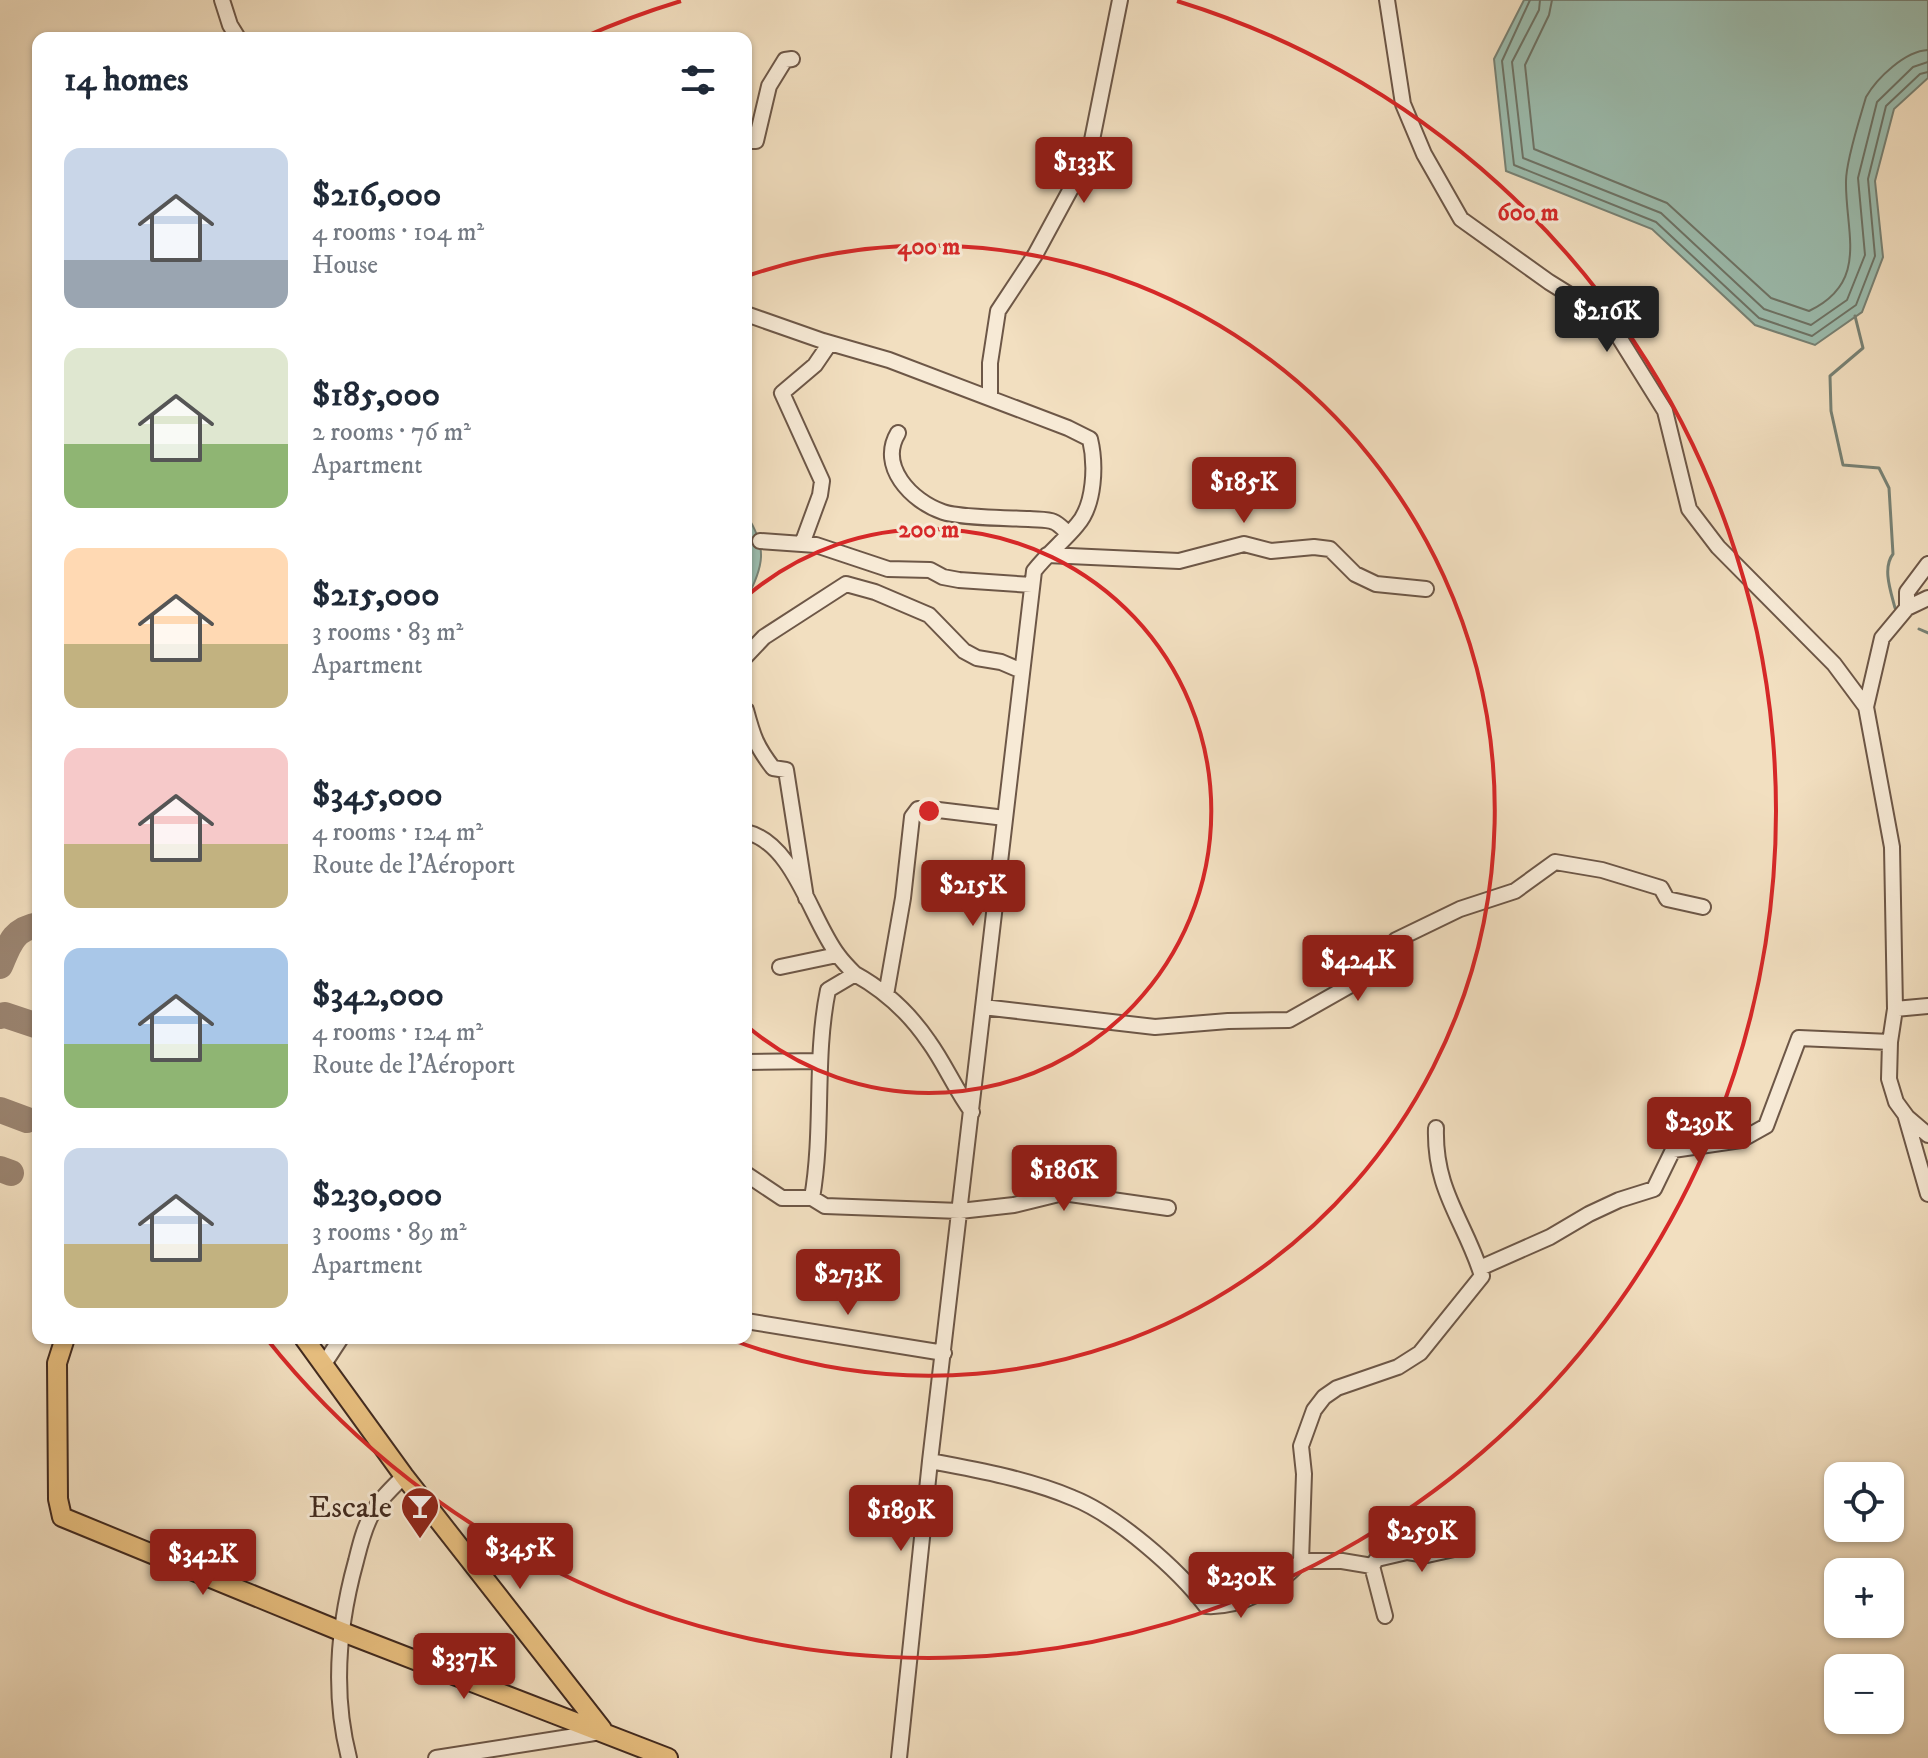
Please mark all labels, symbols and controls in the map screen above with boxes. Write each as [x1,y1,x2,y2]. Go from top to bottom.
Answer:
icon: filters [676,58,720,102]
text: 14 homes [64,59,188,101]
pin: $133K [1028,137,1140,205]
text: $133K [1053,146,1115,179]
text: $216,000 [312,174,441,216]
icon: home [128,180,224,276]
text: 600 m [1497,198,1559,228]
text: 4 rooms · 104 m² [312,216,484,249]
text: 400 m [898,232,960,262]
text: House [312,249,378,282]
pin: $216K [1551,286,1663,354]
text: $216K [1573,295,1641,328]
text: $185,000 [312,374,440,416]
icon: home [128,380,224,476]
text: 2 rooms · 76 m² [312,416,471,449]
text: Apartment [312,449,423,482]
pin: $185K [1188,457,1300,525]
text: $185K [1210,466,1278,499]
text: 200 m [899,515,959,545]
text: $215,000 [312,574,439,616]
icon: home [128,580,224,676]
text: 3 rooms · 83 m² [312,616,463,649]
text: Apartment [312,649,423,682]
text: $345,000 [312,774,443,816]
icon: home [128,780,224,876]
centre of rings [915,797,943,825]
text: 4 rooms · 124 m² [312,816,483,849]
text: Route de l'Aéroport [312,849,515,882]
pin: $215K [917,860,1029,928]
text: $215K [939,869,1007,902]
pin: $424K [1302,935,1414,1003]
text: $424K [1320,944,1396,977]
text: $342,000 [312,974,444,1016]
icon: home [128,980,224,1076]
text: 4 rooms · 124 m² [312,1016,483,1049]
text: Route de l'Aéroport [312,1049,515,1082]
pin: $239K [1643,1097,1755,1165]
text: $239K [1665,1106,1733,1139]
pin: $186K [1008,1145,1120,1213]
text: $186K [1030,1154,1098,1187]
text: $230,000 [312,1174,442,1216]
icon: home [128,1180,224,1276]
text: 3 rooms · 89 m² [312,1216,467,1249]
text: Apartment [312,1249,423,1282]
pin: $273K [792,1249,904,1317]
text: $273K [814,1258,882,1291]
map controls [1824,1462,1904,1734]
button: locate [1824,1462,1904,1542]
bar icon: Escale [399,1485,441,1540]
pin: $189K [845,1485,957,1553]
place label: Escale [309,1488,392,1528]
text: $189K [867,1494,935,1527]
pin: $259K [1366,1506,1478,1574]
text: $259K [1387,1515,1457,1548]
pin: $345K [464,1523,576,1591]
pin: $342K [147,1529,259,1597]
text: $345K [485,1532,555,1565]
text: $342K [168,1538,238,1571]
pin: $230K [1185,1552,1297,1620]
button: + [1824,1558,1904,1638]
text: $230K [1207,1561,1275,1594]
pin: $337K [408,1633,520,1701]
text: $337K [431,1642,497,1675]
button: − [1824,1654,1904,1734]

